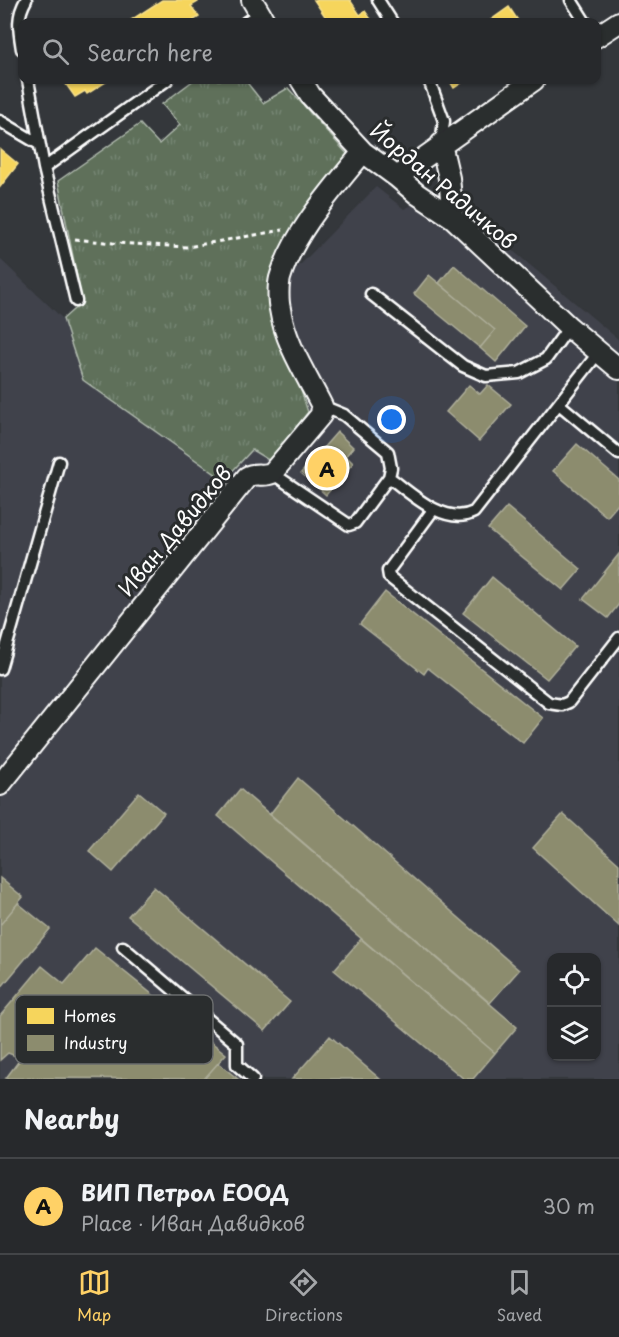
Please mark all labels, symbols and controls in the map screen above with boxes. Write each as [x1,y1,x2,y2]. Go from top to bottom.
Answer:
search box [18,18,601,84]
icon: search [39,35,72,68]
text: Search here [87,35,213,68]
street label: Йордан Радичков [364,114,524,256]
your location [377,405,406,434]
pin: A [308,446,346,490]
street label: Иван Давидков [110,458,238,602]
map controls [547,953,601,1061]
button: locate [547,953,601,1007]
legend [15,995,213,1064]
text: Homes [64,1003,116,1027]
button: layers [547,1007,601,1061]
text: Industry [64,1030,127,1054]
text: Nearby [24,1099,119,1138]
text: ВИП Петрол ЕООД [81,1175,289,1208]
text: A [36,1191,51,1221]
text: 30 m [542,1191,595,1221]
text: Place · Иван Давидков [81,1208,305,1238]
tab: Map [77,1266,111,1326]
tab: Directions [265,1266,343,1326]
tab: Saved [497,1266,542,1326]

